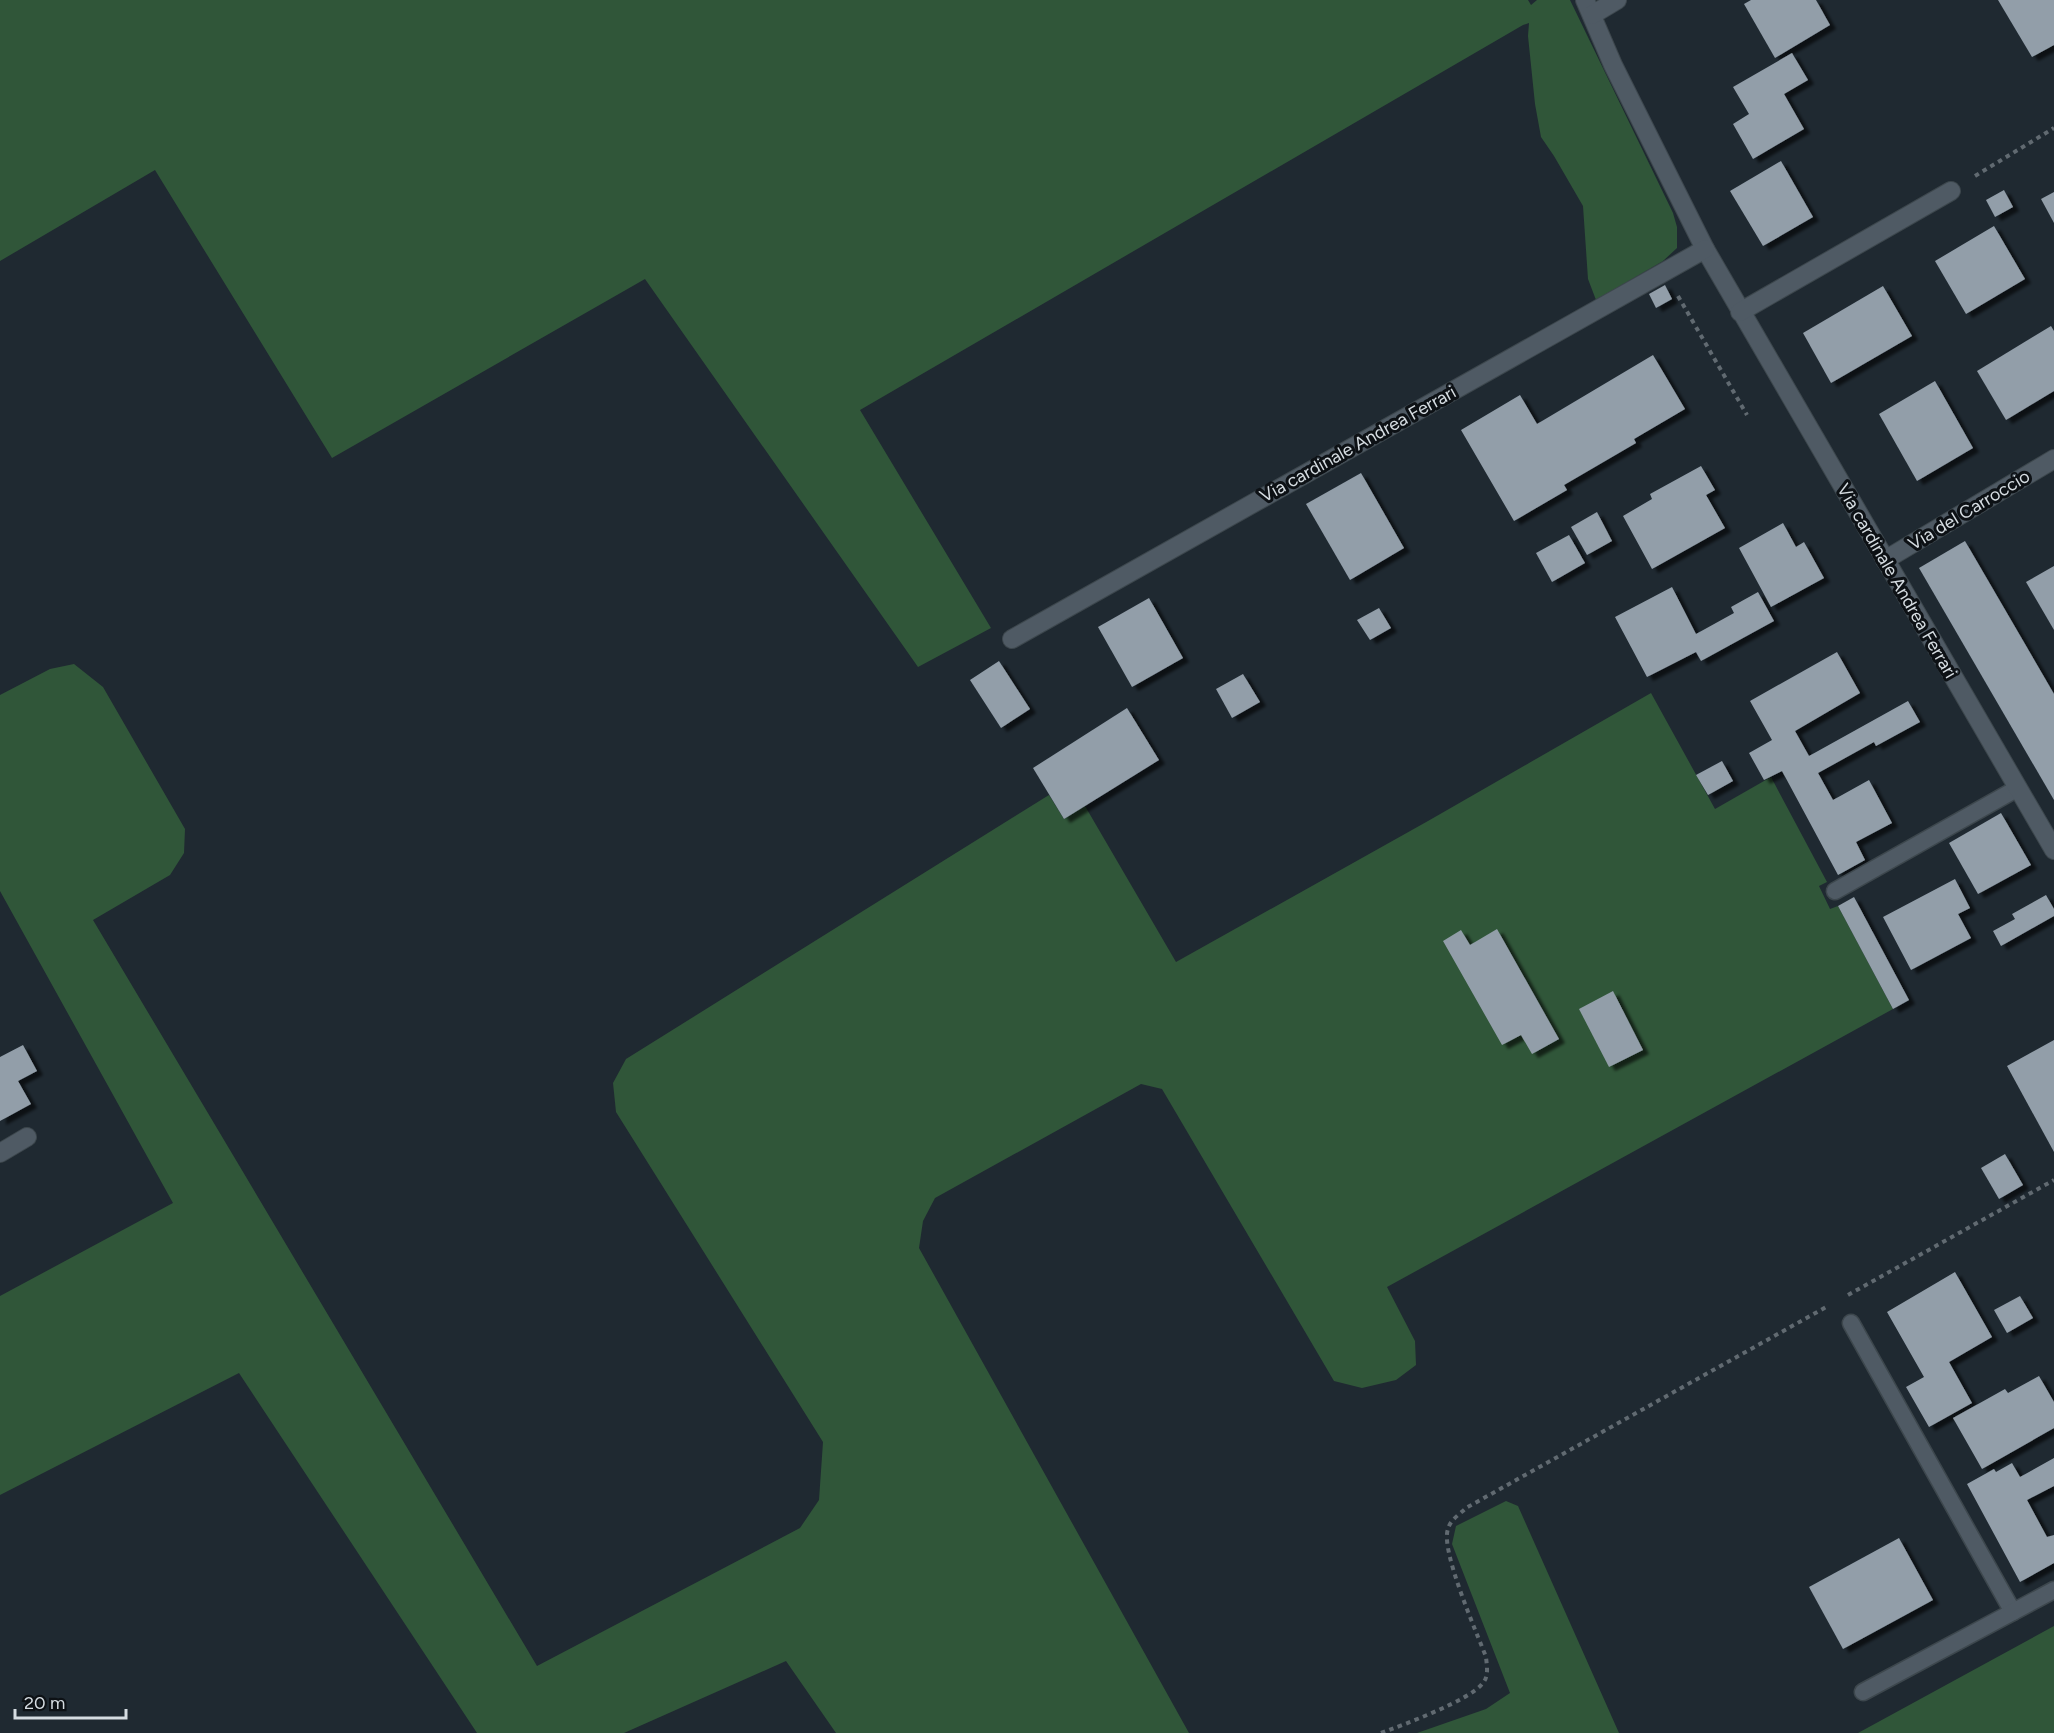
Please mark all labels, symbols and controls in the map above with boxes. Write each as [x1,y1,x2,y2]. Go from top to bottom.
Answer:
street label: Via cardinale Andrea Ferrari [1256,381,1460,507]
street label: Via del Carroccio [1904,465,2034,555]
street label: Via cardinale Andrea Ferrari [1832,480,1962,682]
scale bar [15,1682,126,1720]
text: 20 m [24,1692,65,1714]

